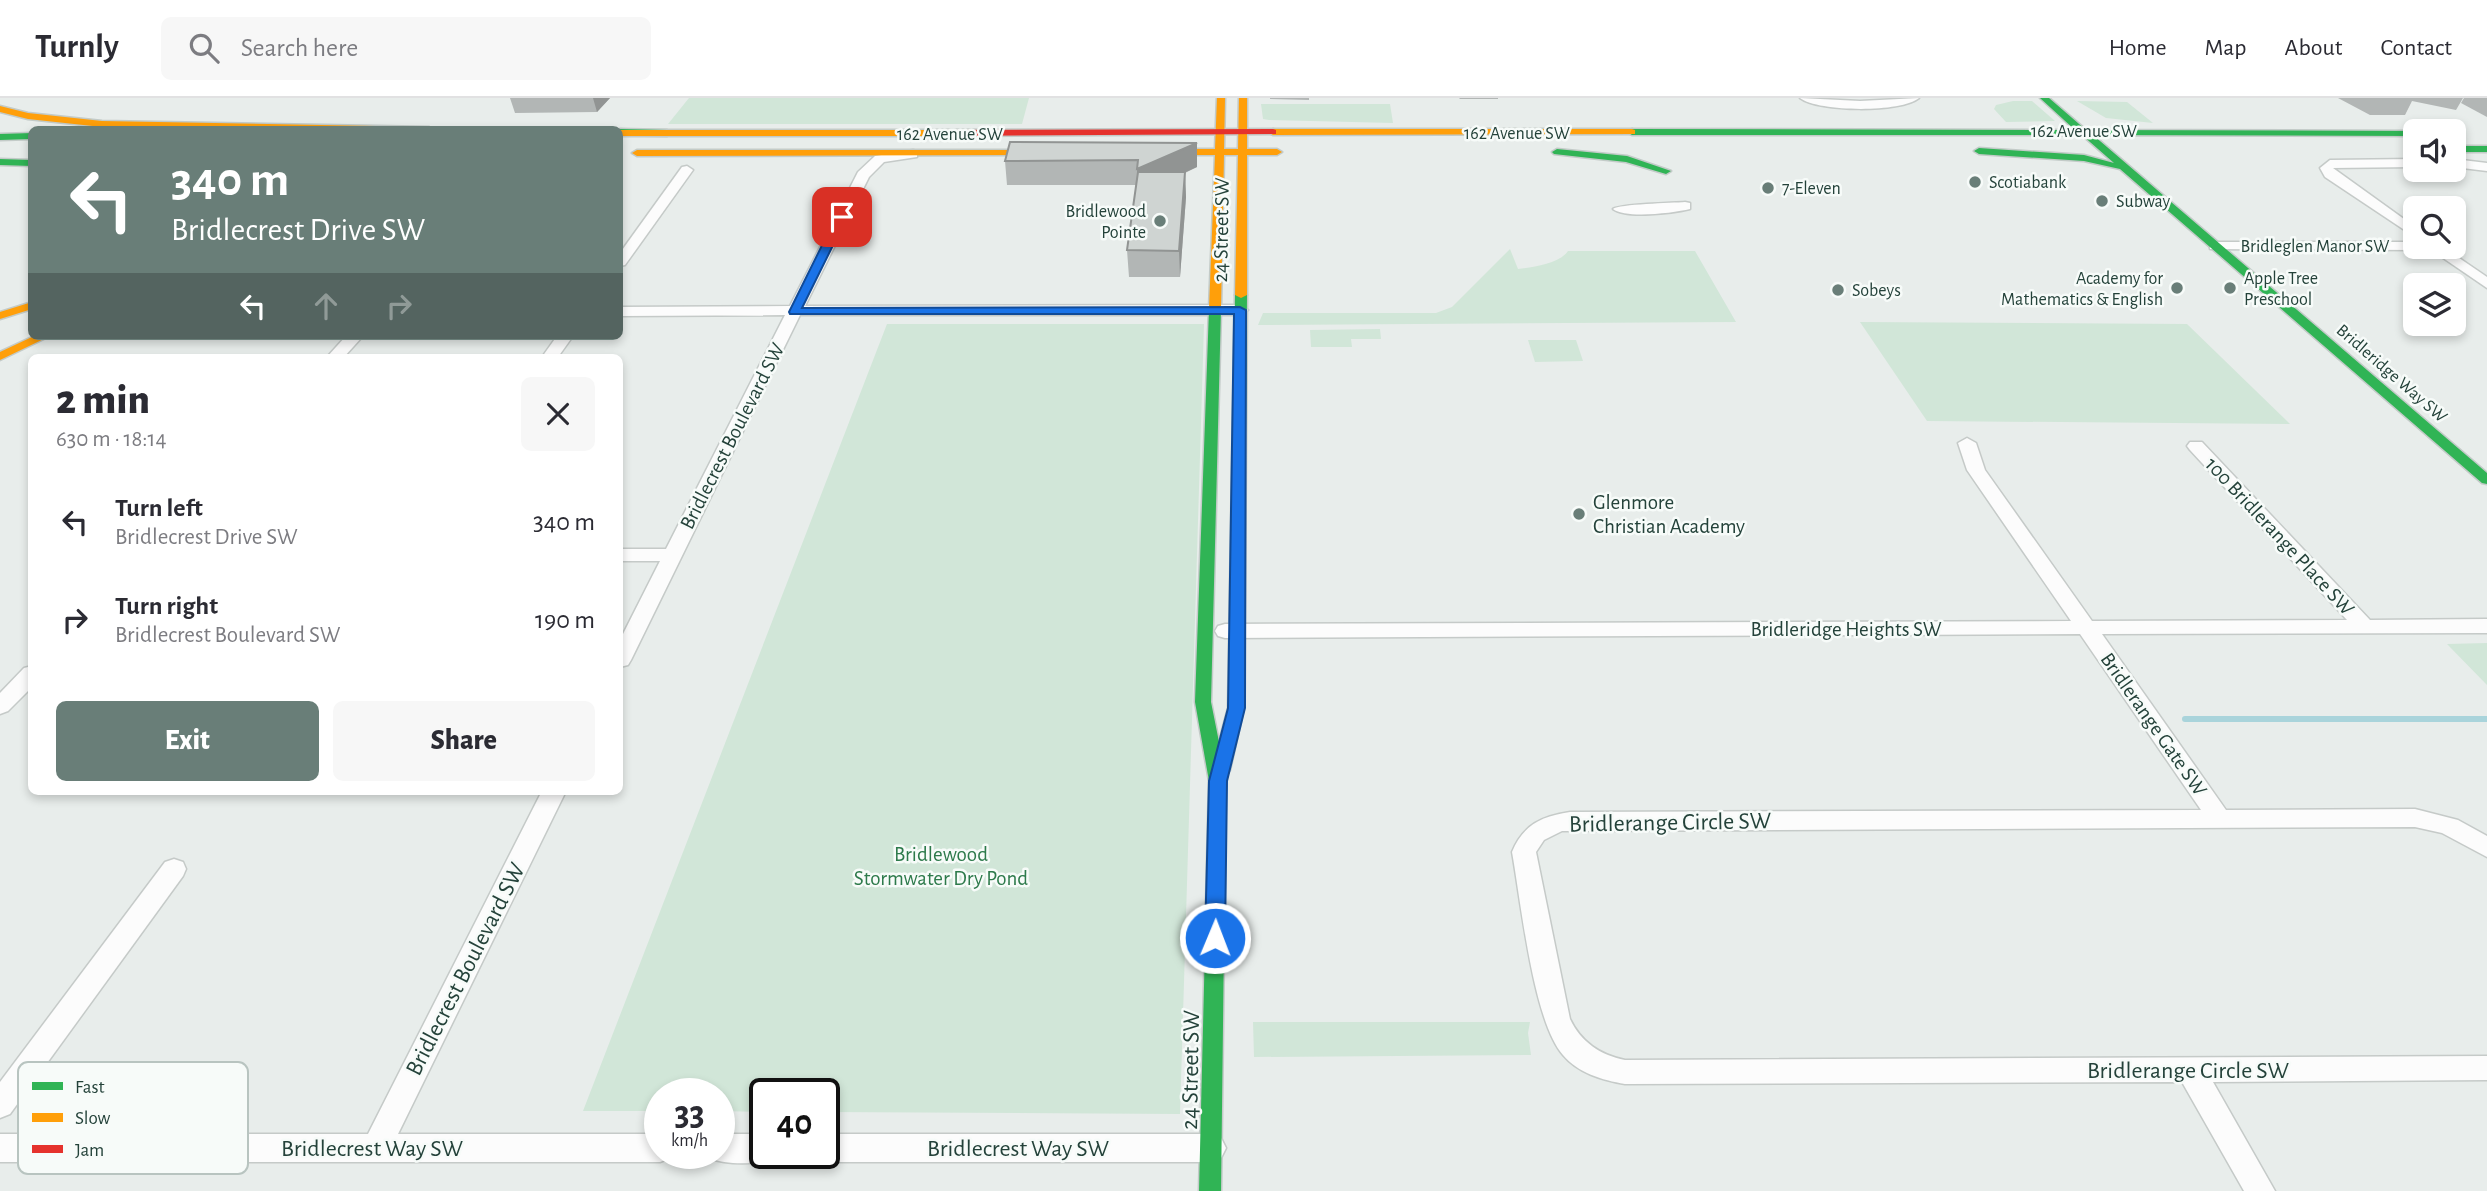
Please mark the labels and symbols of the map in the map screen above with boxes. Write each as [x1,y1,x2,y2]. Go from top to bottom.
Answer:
street label: 162 Avenue SW [2031,123,2137,141]
street label: 162 Avenue SW [1464,125,1570,143]
street label: 162 Avenue SW [897,126,1003,144]
marker: Scotiabank [1967,174,1983,190]
place label: Scotiabank [1989,174,2067,192]
street label: 24 Street SW [1210,177,1233,283]
marker: 7-Eleven [1760,180,1776,196]
place label: 7-Eleven [1782,180,1841,198]
pin [812,187,872,247]
marker: Subway [2094,193,2110,209]
place label: Subway [2116,193,2171,211]
place label: Bridlewood Pointe [1065,203,1146,242]
marker: Bridlewood Pointe [1152,213,1168,229]
street label: Bridleglen Manor SW [2241,238,2389,256]
place label: Academy for Mathematics & English [2001,270,2163,309]
place label: Apple Tree Preschool [2244,270,2318,309]
marker: Academy for Mathematics & English [2169,280,2185,296]
marker: Apple Tree Preschool [2222,280,2238,296]
marker: Sobeys [1830,282,1846,298]
place label: Sobeys [1852,282,1901,300]
street label: Bridleridge Way SW [2333,321,2450,426]
street label: Bridlecrest Boulevard SW [676,340,789,533]
street label: 100 Bridlerange Place SW [2201,453,2358,620]
place label: Glenmore Christian Academy [1593,492,1745,537]
marker: Glenmore Christian Academy [1571,506,1587,522]
street label: Bridleridge Heights SW [1750,619,1942,640]
street label: Bridlerange Gate SW [2096,649,2211,800]
street label: Bridlerange Circle SW [1569,809,1772,837]
park label: Bridlewood Stormwater Dry Pond [854,844,1028,889]
street label: Bridlecrest Boulevard SW [402,859,530,1080]
position arrow [1178,901,1252,975]
street label: 24 Street SW [1178,1009,1204,1130]
street label: Bridlerange Circle SW [2087,1059,2290,1083]
legend [18,1062,248,1174]
text: Fast [75,1078,105,1097]
speed limit sign: 40 [749,1078,840,1169]
text: Slow [75,1109,111,1128]
street label: Bridlecrest Way SW [281,1137,463,1161]
street label: Bridlecrest Way SW [927,1137,1109,1161]
text: Jam [75,1141,104,1160]

